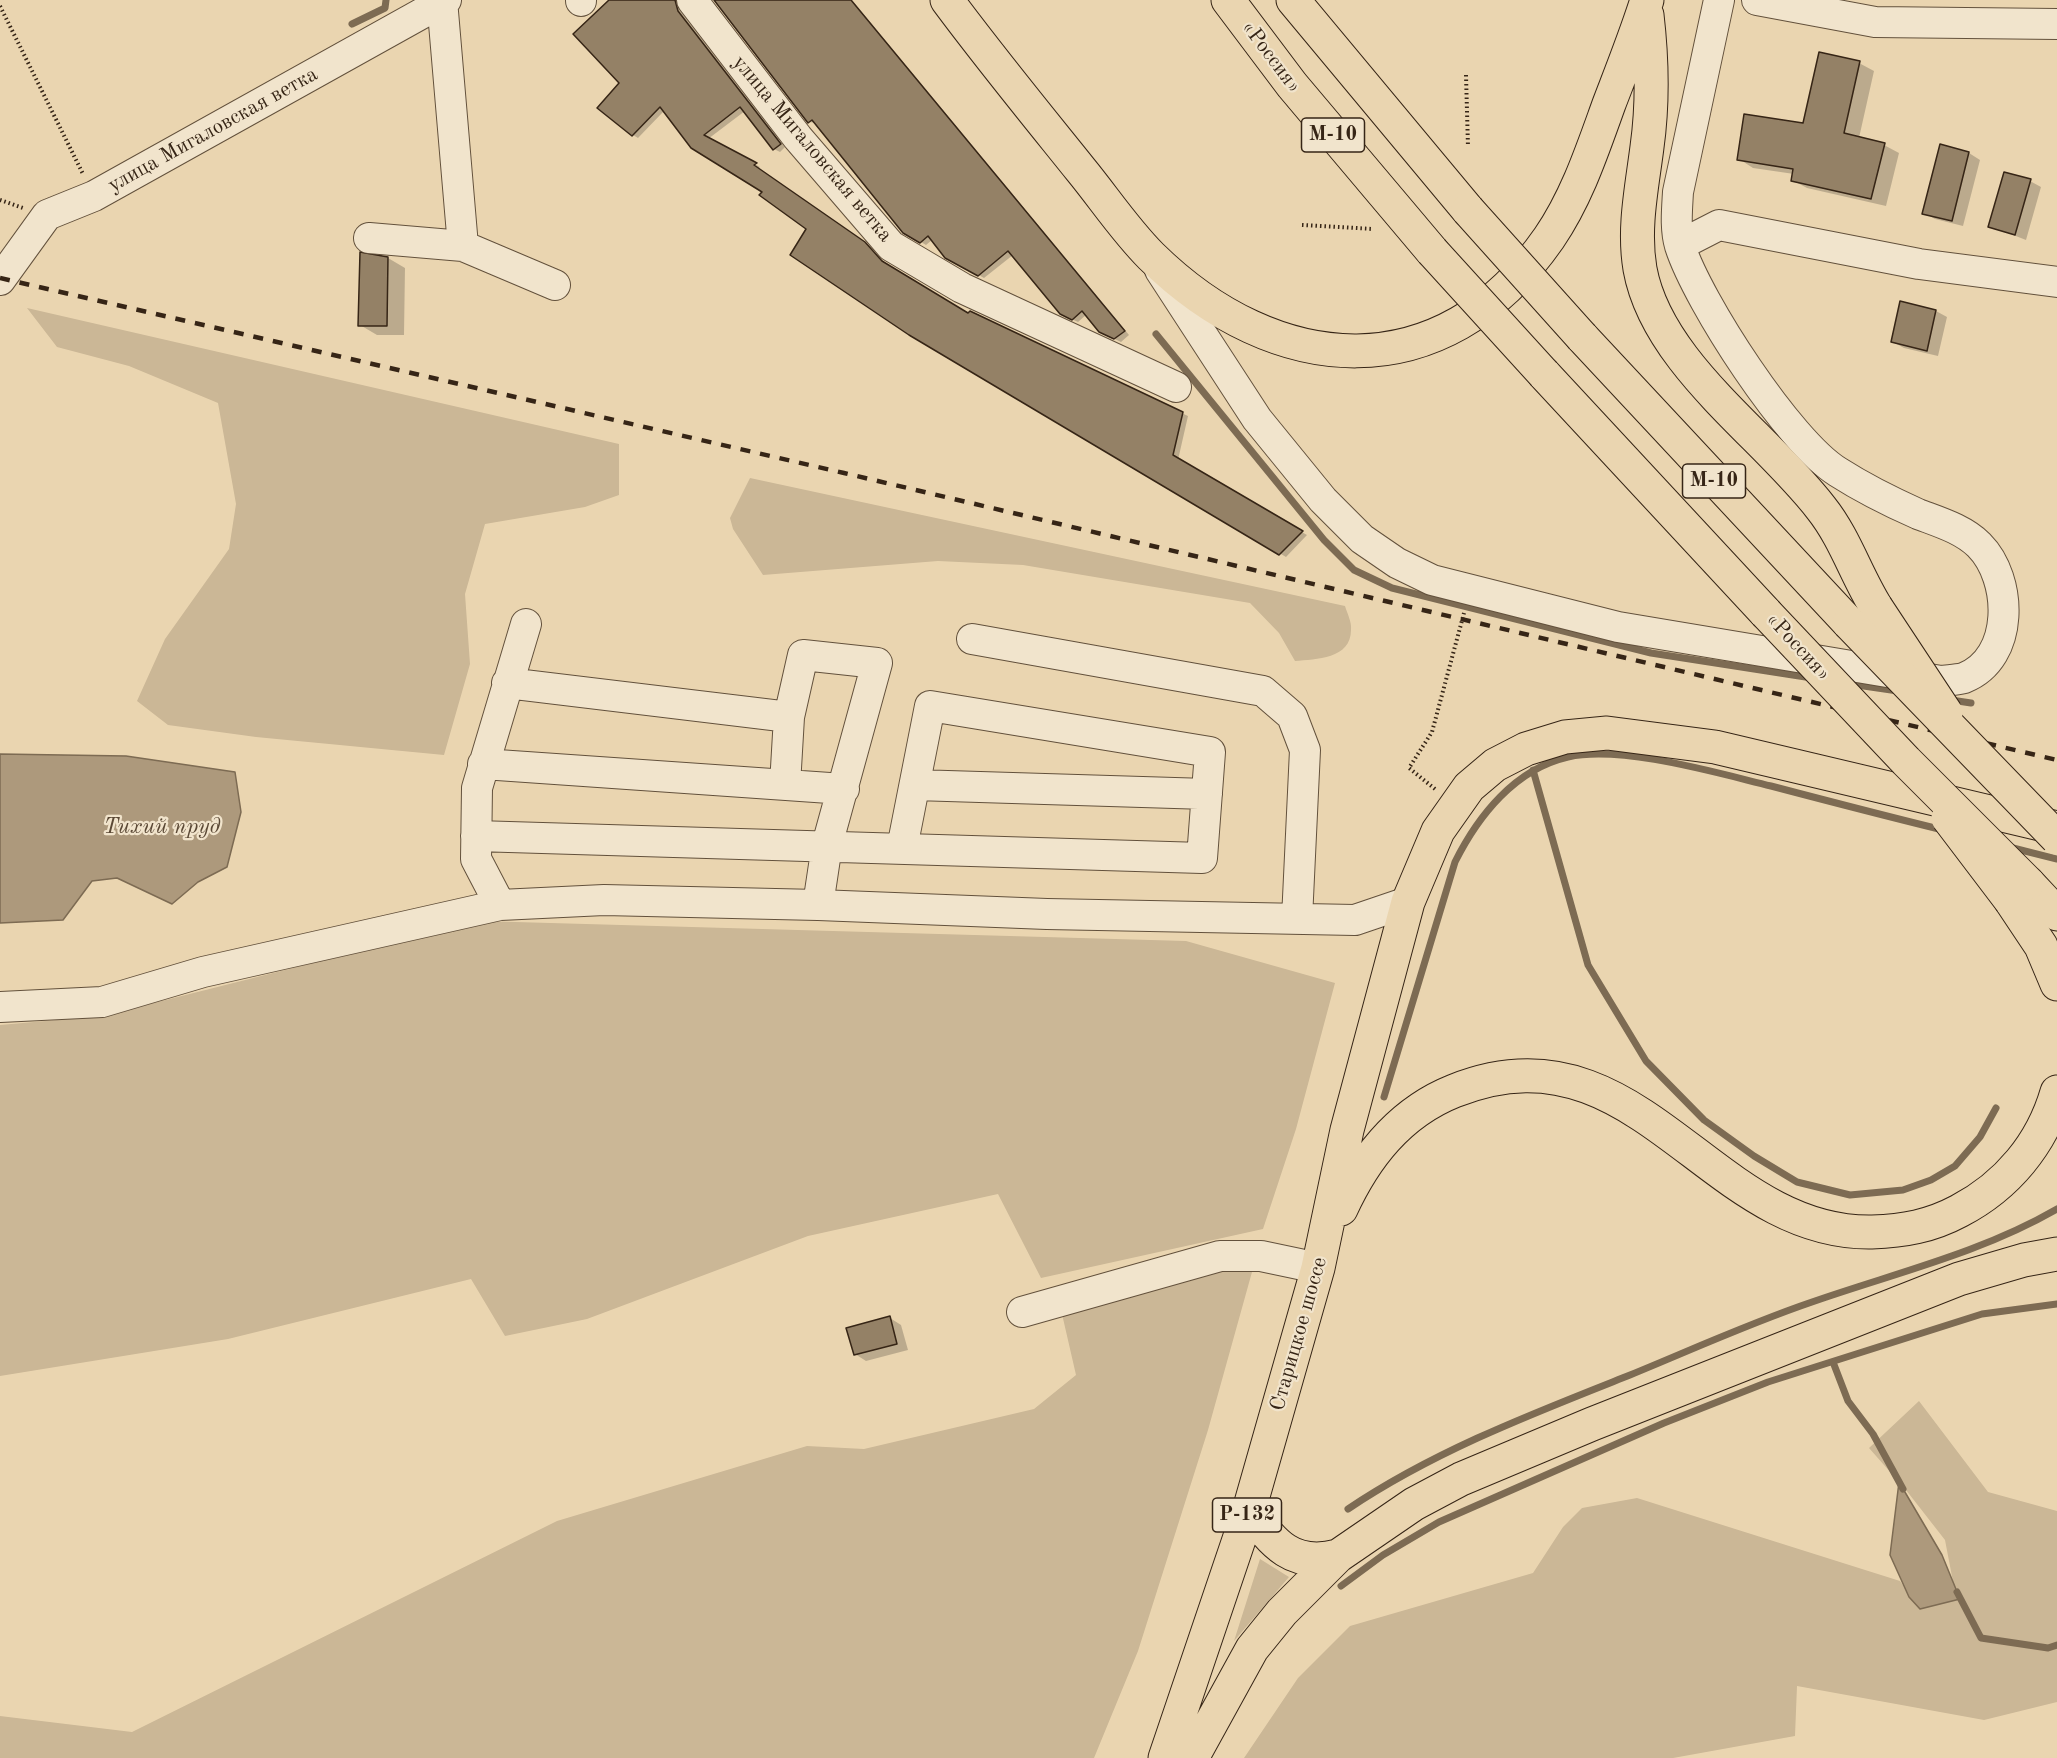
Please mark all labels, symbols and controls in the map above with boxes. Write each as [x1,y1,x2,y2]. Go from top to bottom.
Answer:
street label: «Россия» [1236,16,1306,98]
street label: улица Мигаловская ветка [727,51,897,247]
street label: улица Мигаловская ветка [104,62,322,198]
road number: М-10 [1302,118,1364,152]
road number: М-10 [1682,464,1746,498]
street label: «Россия» [1760,608,1836,686]
water label: Тихий пруд [104,814,220,840]
street label: Старицкое шоссе [1265,1254,1333,1414]
road number: Р-132 [1212,1498,1282,1532]

